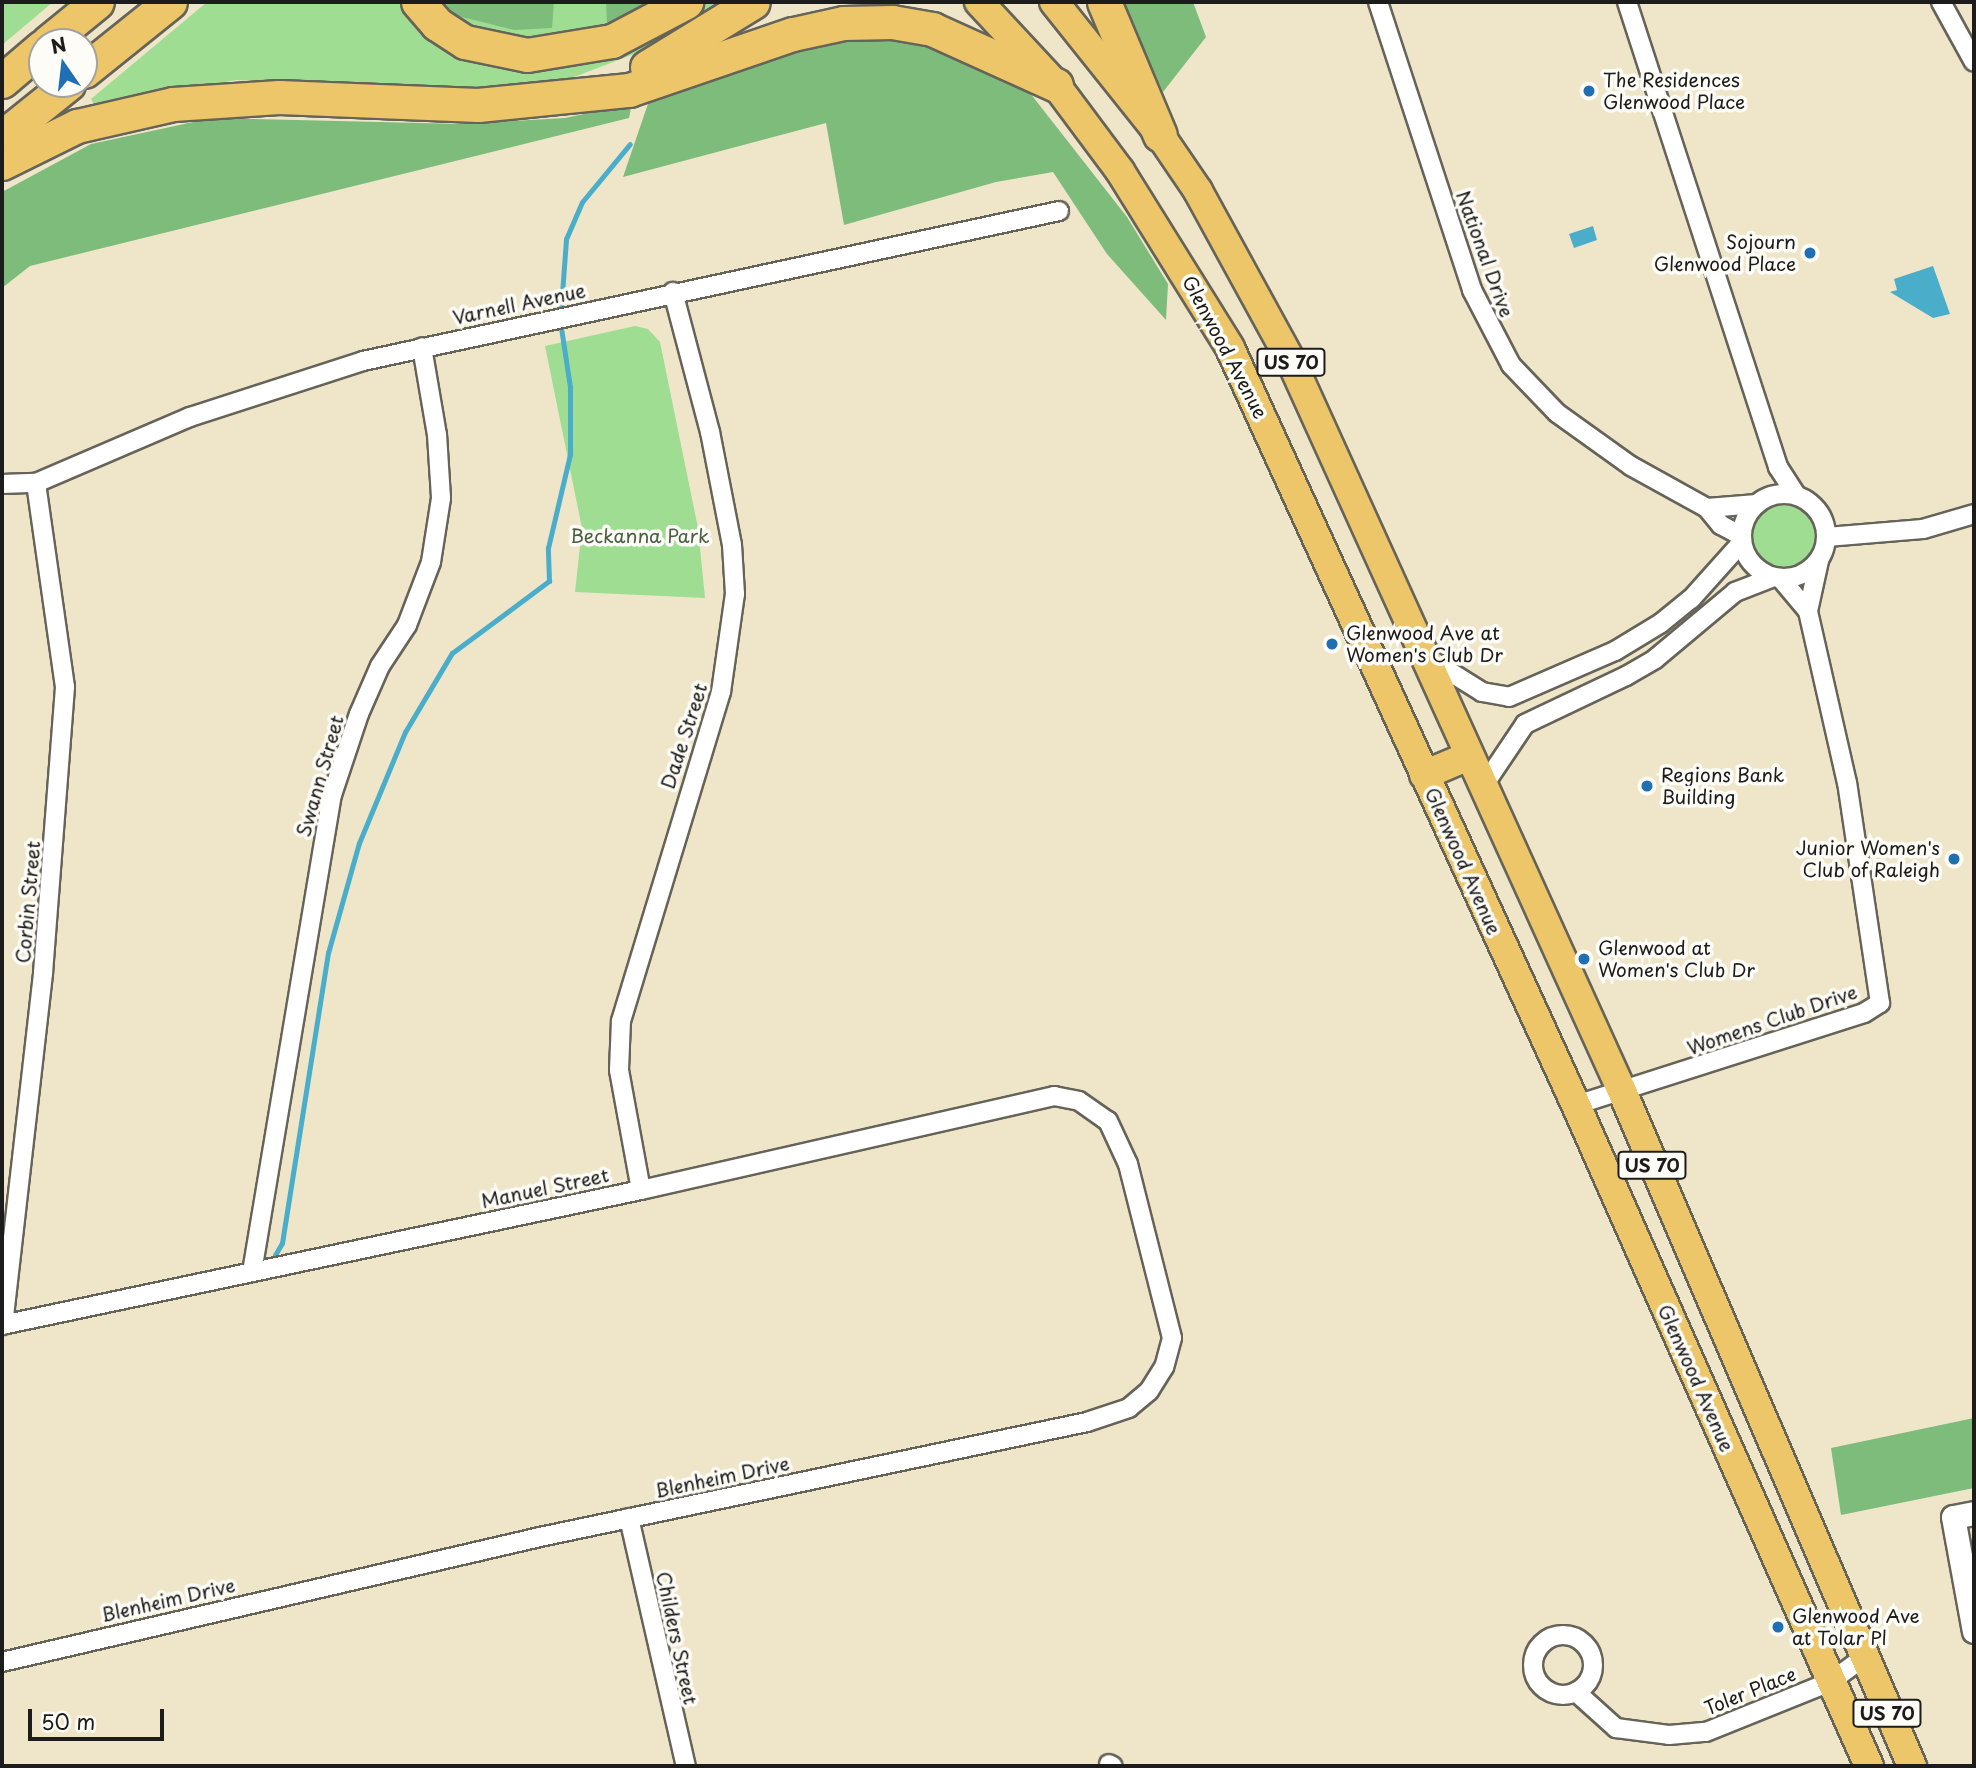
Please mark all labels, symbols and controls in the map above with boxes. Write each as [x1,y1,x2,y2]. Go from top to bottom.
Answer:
north arrow [28,28,98,98]
text: N [48,29,69,60]
place label: The Residences Glenwood Place [1603,69,1746,113]
marker: The Residences Glenwood Place [1581,83,1597,99]
street label: National Drive [1452,188,1518,320]
place label: Sojourn Glenwood Place [1653,231,1796,275]
marker: Sojourn Glenwood Place [1802,245,1818,261]
street label: Glenwood Avenue [1178,271,1272,423]
street label: Varnell Avenue [450,279,588,329]
road number: US 70 [1256,348,1326,376]
park label: Beckanna Park [571,525,709,547]
place label: Glenwood Ave at Women's Club Dr [1346,622,1503,666]
marker: Glenwood Ave at Women's Club Dr [1324,636,1340,652]
street label: Dade Street [656,680,712,792]
street label: Swann Street [292,713,348,839]
place label: Regions Bank Building [1661,764,1785,808]
marker: Regions Bank Building [1639,778,1655,794]
street label: Glenwood Avenue [1420,784,1506,938]
place label: Junior Women's Club of Raleigh [1795,837,1940,881]
street label: Corbin Street [11,839,45,965]
marker: Junior Women's Club of Raleigh [1946,851,1962,867]
place label: Glenwood at Women's Club Dr [1598,937,1755,981]
marker: Glenwood at Women's Club Dr [1576,951,1592,967]
street label: Womens Club Drive [1684,980,1860,1060]
road number: US 70 [1617,1150,1687,1180]
street label: Manuel Street [479,1163,611,1213]
street label: Glenwood Avenue [1653,1301,1739,1455]
street label: Blenheim Drive [652,1451,792,1503]
street label: Childers Street [652,1569,702,1707]
street label: Blenheim Drive [98,1573,238,1627]
place label: Glenwood Ave at Tolar Pl [1792,1605,1920,1649]
marker: Glenwood Ave at Tolar Pl [1770,1619,1786,1635]
street label: Toler Place [1700,1662,1800,1720]
scale bar [32,1694,168,1738]
road number: US 70 [1852,1698,1922,1728]
text: 50 m [41,1705,95,1737]

